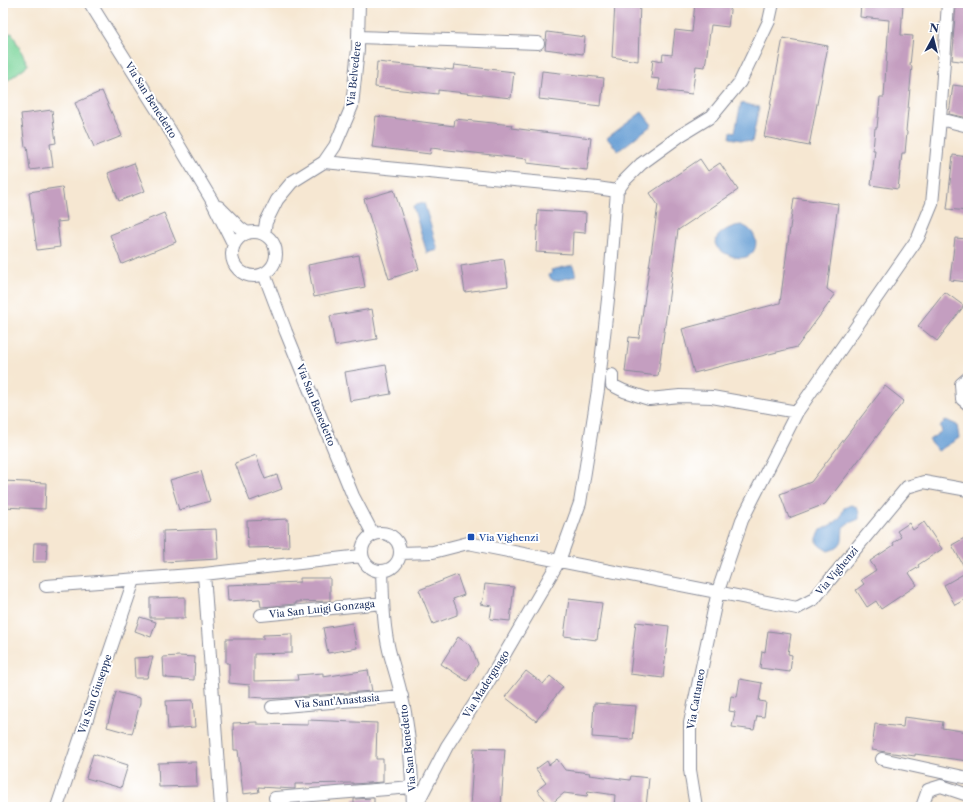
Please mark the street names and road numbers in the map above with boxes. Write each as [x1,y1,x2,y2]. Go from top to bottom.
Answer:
street label: Via Belvedere [344,40,364,108]
street label: Via San Benedetto [122,59,180,141]
street label: Via San Benedetto [293,361,338,448]
street label: Via Vighenzi [812,544,861,599]
street label: Via San Luigi Gonzaga [267,597,376,621]
street label: Via Madergnago [459,648,512,721]
street label: Via San Giuseppe [75,652,115,736]
street label: Via Cattaneo [684,668,708,731]
street label: Via Sant'Anastasia [293,691,381,711]
street label: Via San Benedetto [397,704,419,793]

